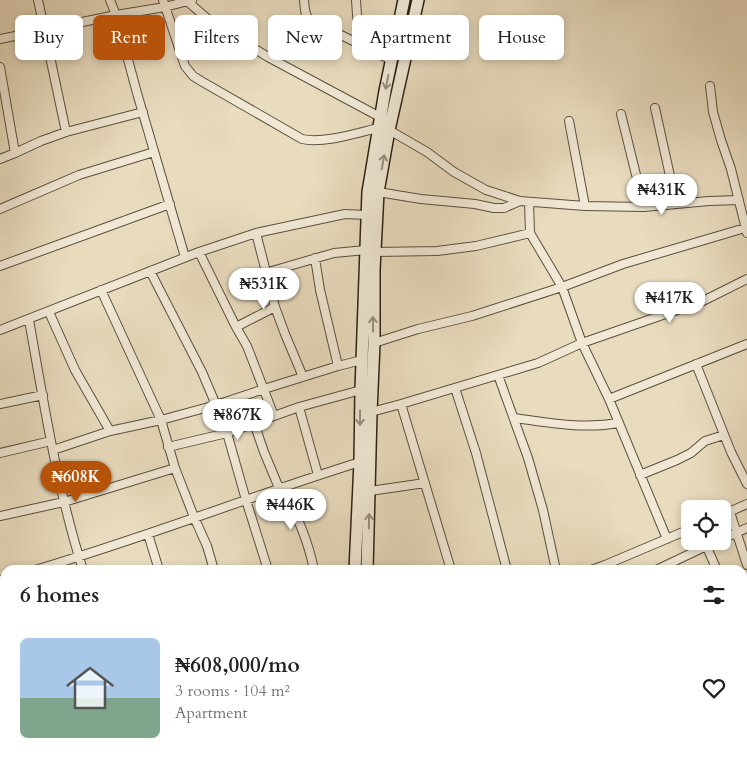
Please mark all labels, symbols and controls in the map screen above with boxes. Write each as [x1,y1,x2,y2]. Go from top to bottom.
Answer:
chip: Buy [15,15,83,60]
chip: Rent [93,15,165,60]
chip: Filters [175,15,258,60]
chip: New [268,15,342,60]
chip: Apartment [352,15,469,60]
chip: House [479,15,564,60]
one-way arrow [382,73,391,89]
one-way arrow [378,154,388,170]
pin: ₦431K [627,174,697,216]
text: ₦431K [637,179,687,201]
pin: ₦531K [229,268,299,310]
text: ₦531K [239,273,289,295]
pin: ₦417K [635,282,705,324]
text: ₦417K [645,287,695,309]
one-way arrow [369,316,378,332]
pin: ₦867K [203,398,273,441]
text: ₦867K [213,404,263,426]
one-way arrow [355,409,365,425]
pin: ₦608K [41,460,111,503]
text: ₦608K [51,466,101,488]
pin: ₦446K [256,488,326,531]
text: ₦446K [266,494,316,516]
map controls [681,500,731,550]
button: locate [681,500,731,550]
one-way arrow [364,514,374,530]
text: 6 homes [20,581,99,610]
icon: filters [700,581,728,609]
text: ₦608,000/mo [175,651,300,680]
icon: home [60,658,120,718]
icon: heart [700,674,728,702]
text: 3 rooms · 104 m² [175,680,290,702]
text: Apartment [175,702,248,724]

